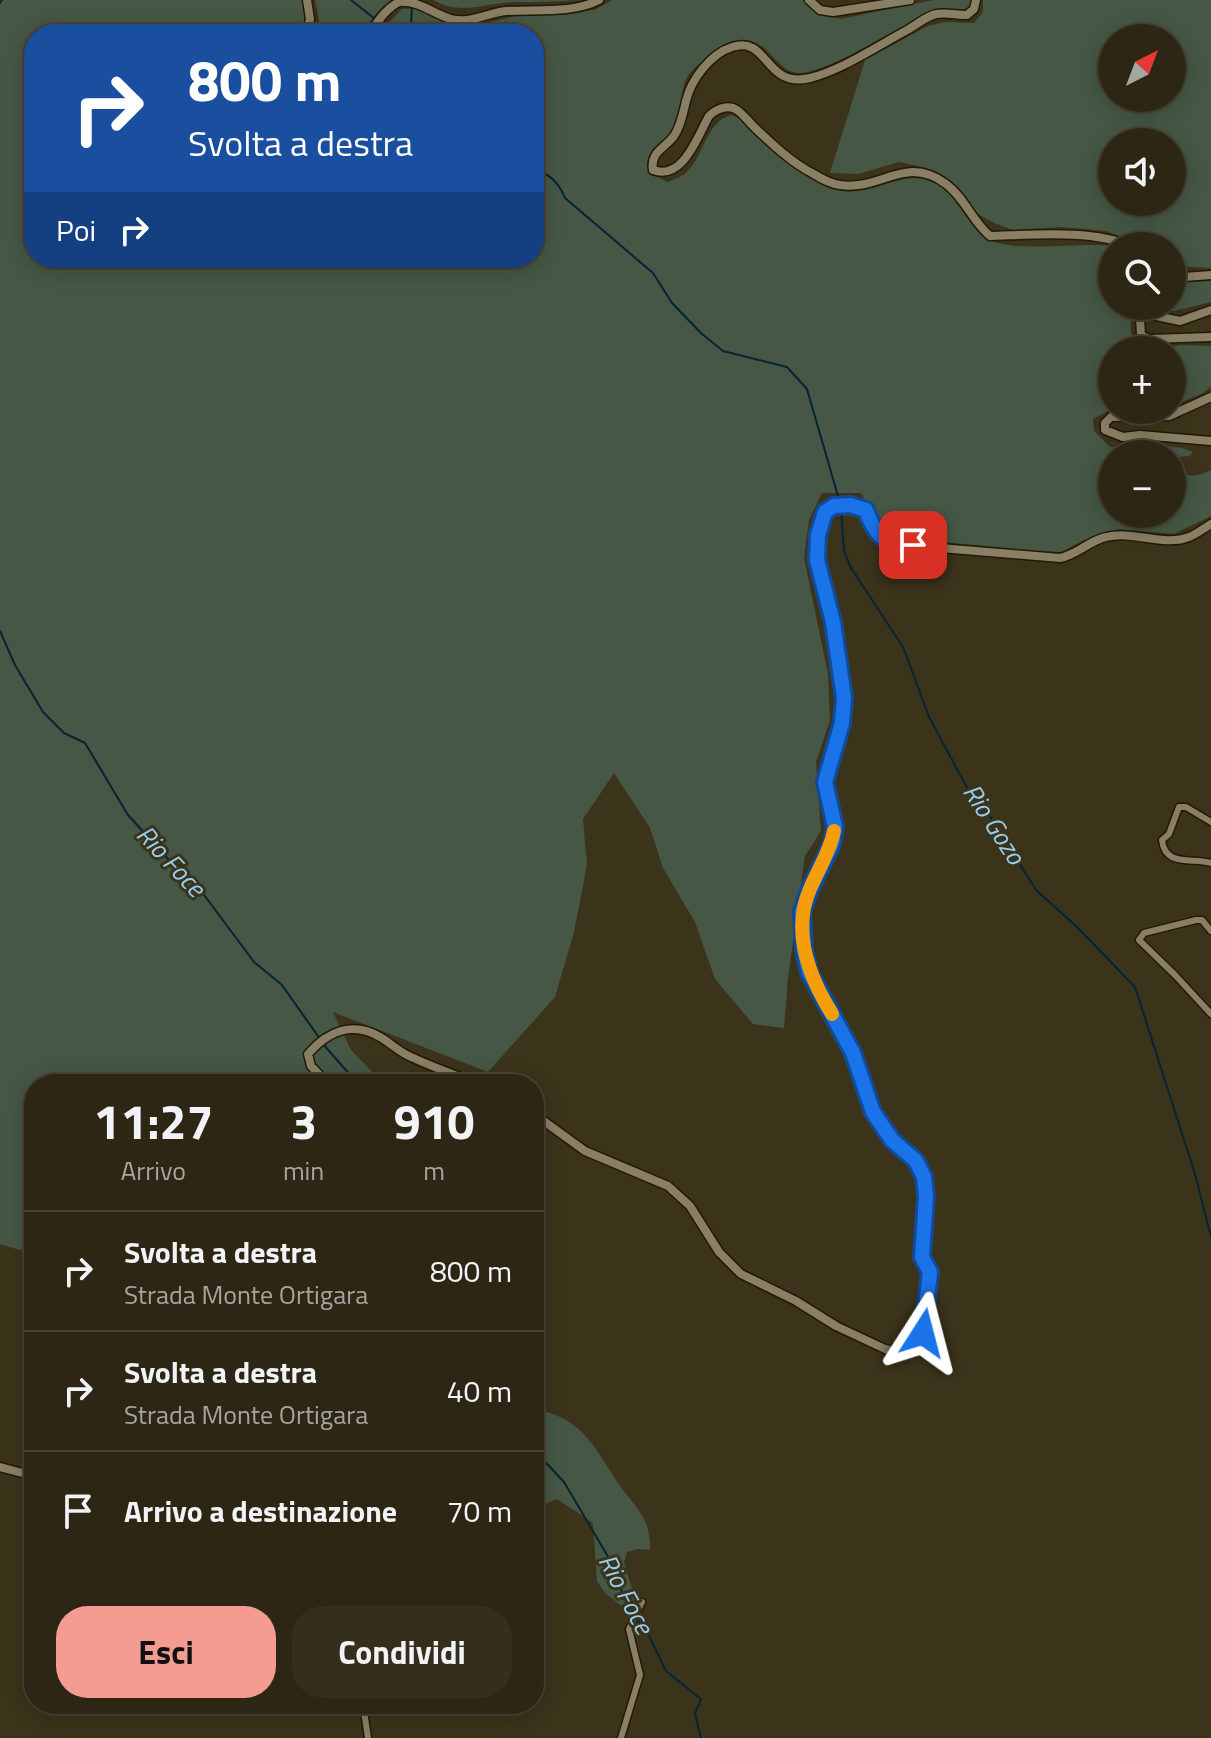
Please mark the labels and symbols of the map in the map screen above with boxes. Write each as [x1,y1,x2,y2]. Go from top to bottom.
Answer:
north arrow [1098,24,1186,112]
pin [879,511,947,579]
water label: Rio Gozo [954,775,1036,873]
water label: Rio Foce [128,816,216,907]
position arrow [881,1291,965,1375]
water label: Rio Foce [589,1547,665,1643]

